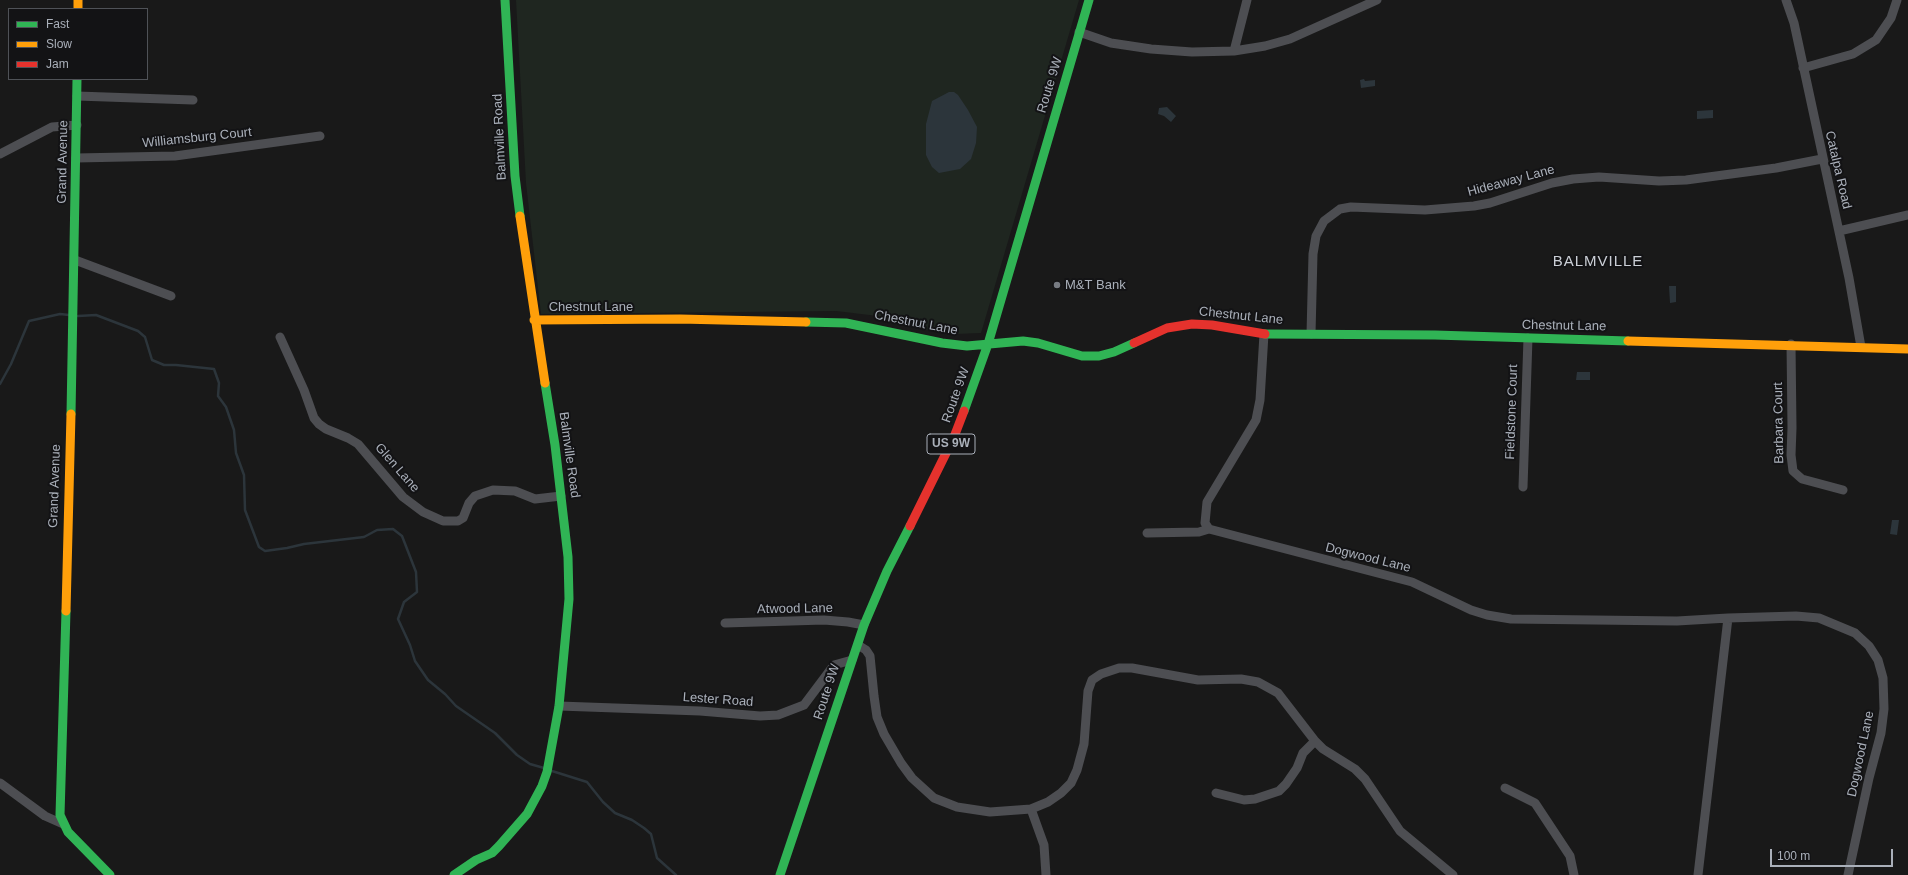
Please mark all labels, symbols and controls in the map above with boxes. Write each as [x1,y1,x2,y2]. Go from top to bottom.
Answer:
legend [8,8,148,80]
text: Fast [46,17,69,31]
text: Slow [46,37,72,51]
street label: Route 9W [1034,55,1066,115]
text: Jam [46,57,69,71]
street label: Balmville Road [490,93,510,181]
street label: Grand Avenue [54,120,72,204]
street label: Williamsburg Court [142,125,252,151]
street label: Catalpa Road [1821,130,1855,210]
street label: Hideaway Lane [1466,162,1556,200]
district label: BALMVILLE [1553,253,1643,271]
place label: M&T Bank [1065,277,1126,293]
marker: M&T Bank [1052,280,1062,290]
street label: Chestnut Lane [549,299,633,315]
street label: Chestnut Lane [1198,304,1284,328]
street label: Chestnut Lane [873,307,959,339]
street label: Chestnut Lane [1522,317,1606,335]
street label: Fieldstone Court [1503,364,1521,460]
street label: Route 9W [939,365,973,425]
street label: Barbara Court [1770,382,1788,464]
street label: Balmville Road [555,411,583,499]
road number: US 9W [927,434,975,454]
street label: Glen Lane [371,440,423,496]
street label: Grand Avenue [46,444,64,528]
street label: Dogwood Lane [1324,540,1412,576]
street label: Atwood Lane [757,601,833,617]
street label: Route 9W [811,662,843,722]
street label: Lester Road [682,690,754,710]
street label: Dogwood Lane [1844,710,1878,798]
scale bar [1772,841,1895,867]
text: 100 m [1777,849,1810,863]

